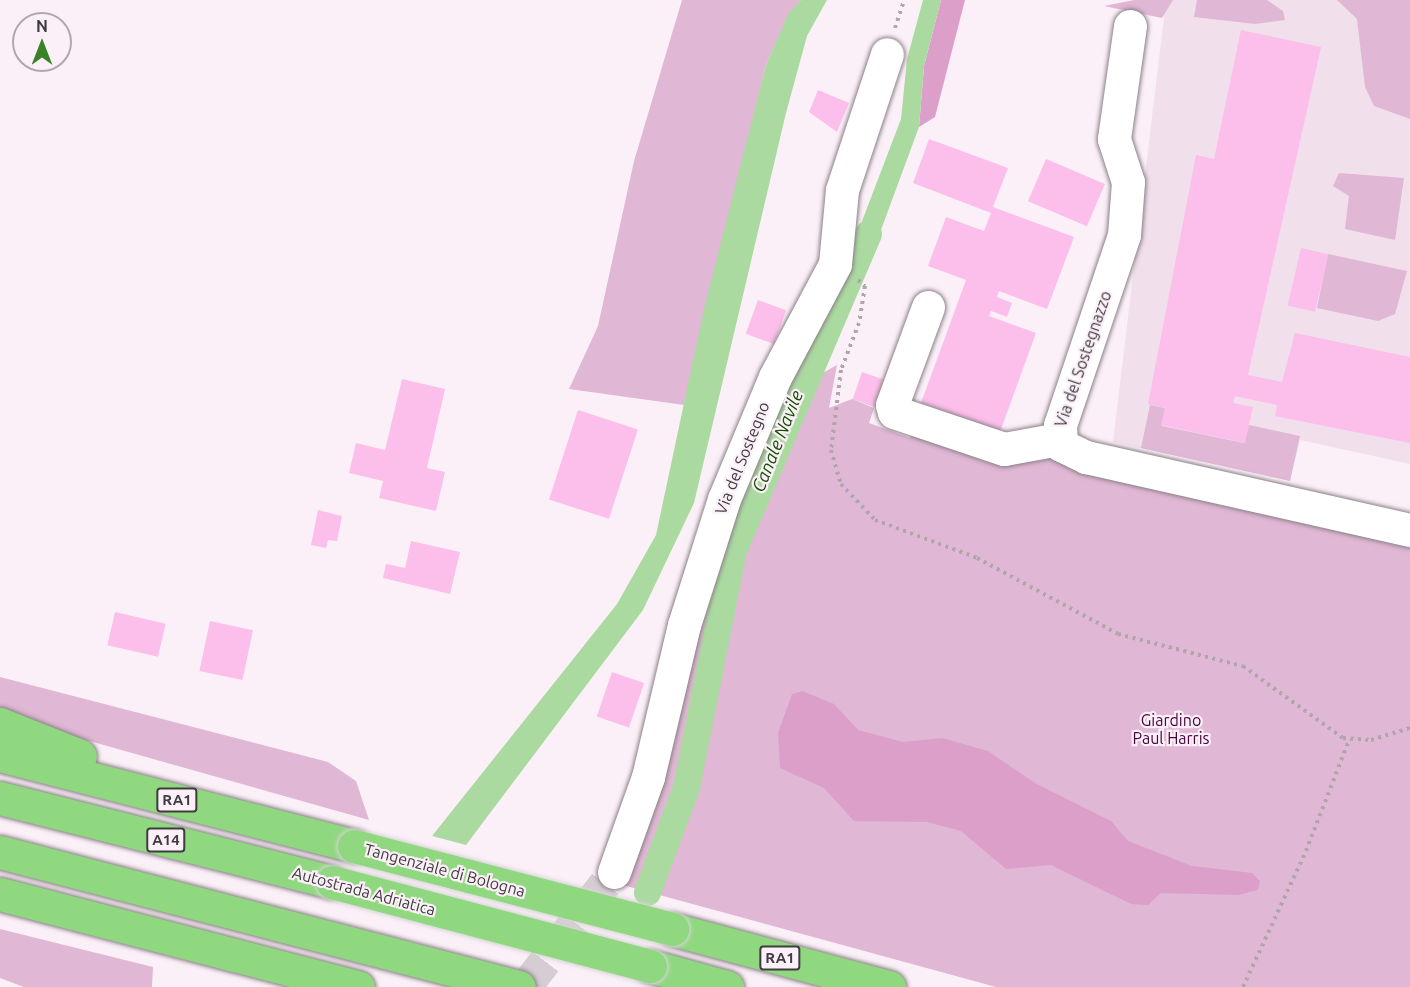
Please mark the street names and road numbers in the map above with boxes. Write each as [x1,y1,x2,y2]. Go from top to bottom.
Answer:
street label: Via del Sostegnazzo [1051,288,1115,430]
street label: Via del Sostegno [711,399,773,517]
road number: RA1 [156,788,198,812]
road number: A14 [145,828,187,852]
street label: Tangenziale di Bologna [363,839,527,901]
street label: Autostrada Adriatica [290,863,438,919]
road number: RA1 [759,946,801,970]

